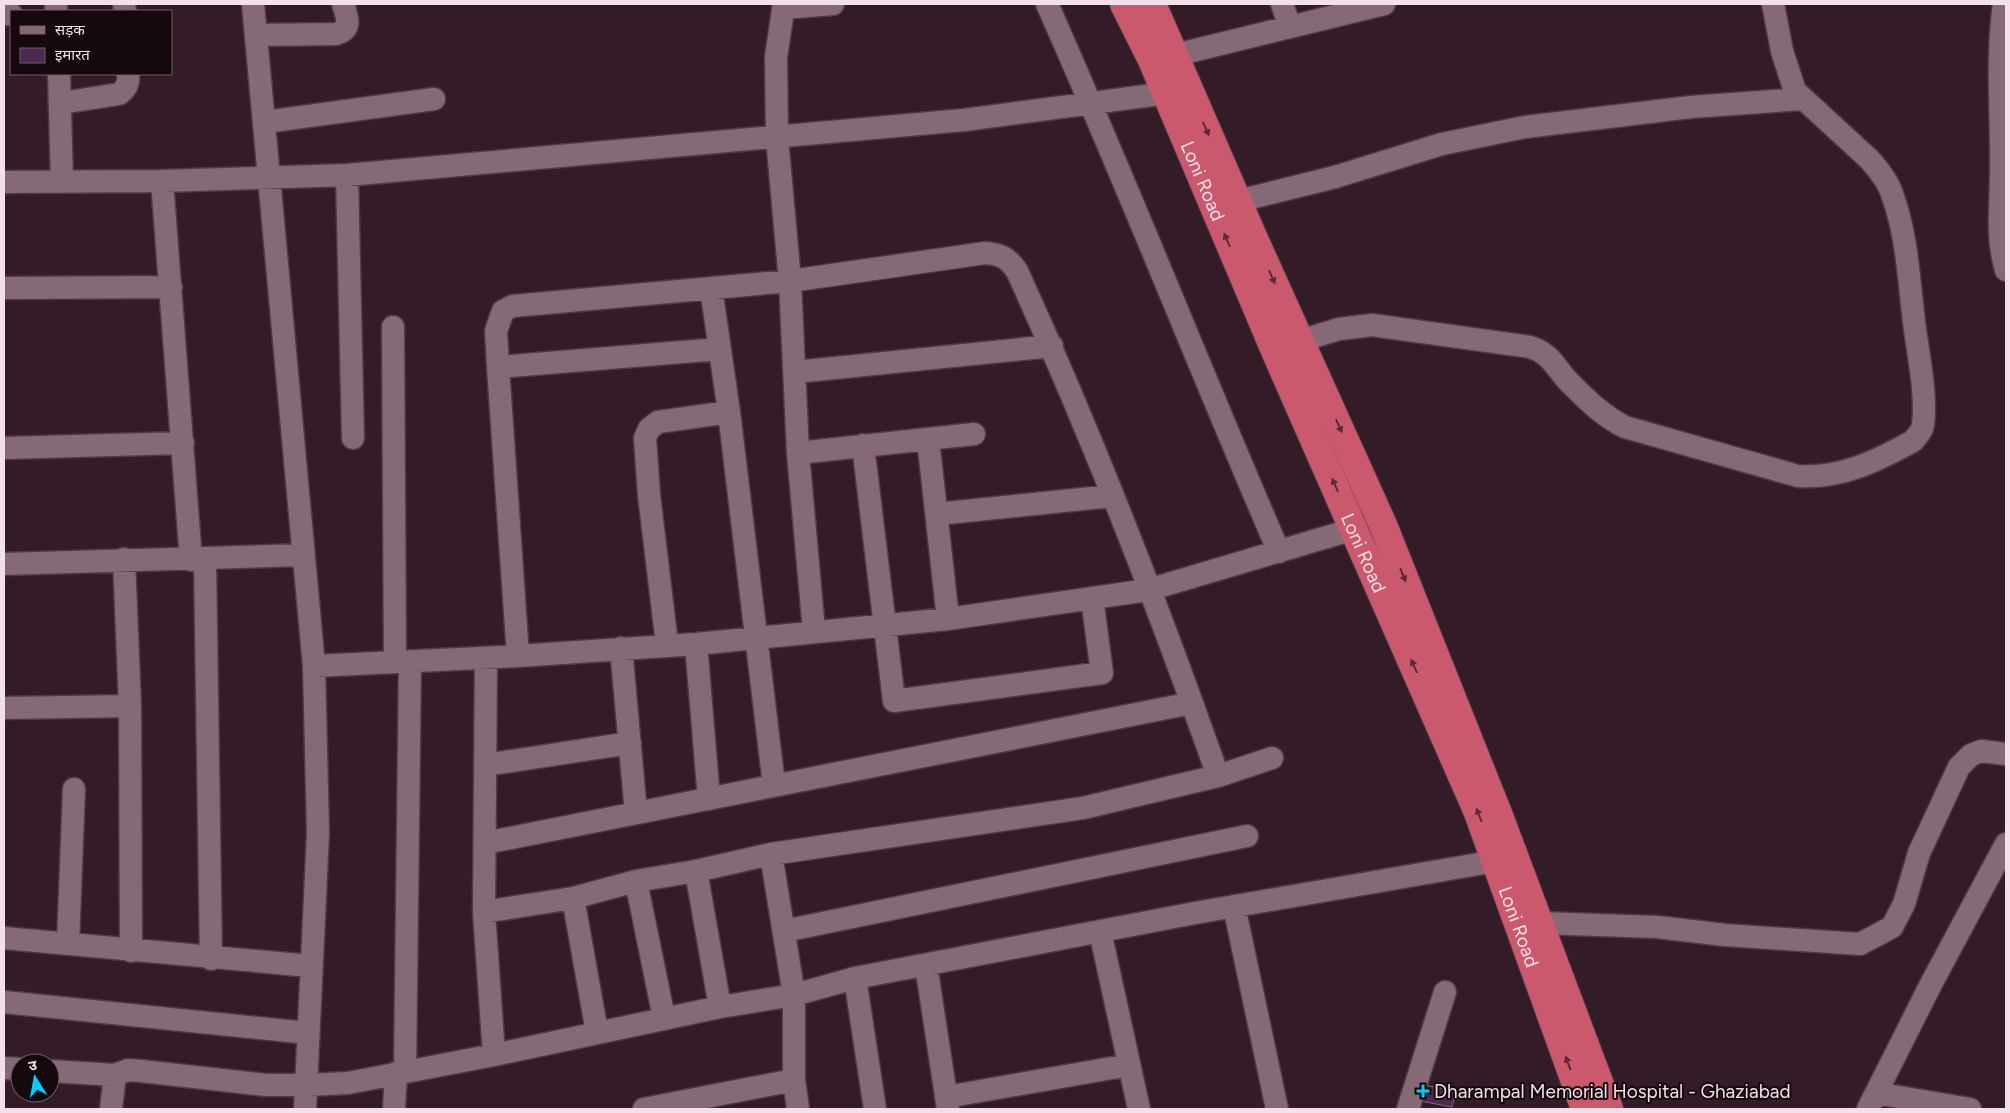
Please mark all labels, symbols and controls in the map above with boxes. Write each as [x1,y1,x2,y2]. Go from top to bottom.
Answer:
legend [10,10,172,75]
text: सड़क [55,21,85,39]
text: इमारत [55,46,90,64]
one-way arrow [1203,122,1211,136]
street label: Loni Road [1176,138,1230,224]
one-way arrow [1223,233,1231,247]
one-way arrow [1268,270,1276,284]
one-way arrow [1334,418,1343,433]
one-way arrow [1330,478,1338,492]
street label: Loni Road [1336,509,1391,596]
one-way arrow [1399,568,1407,583]
one-way arrow [1410,659,1418,673]
one-way arrow [1474,808,1482,822]
street label: Loni Road [1494,883,1544,970]
north arrow [10,1053,60,1103]
text: उ [27,1056,39,1075]
one-way arrow [1564,1056,1571,1071]
place label: Dharampal Memorial Hospital - Ghaziabad [1434,1080,1791,1103]
marker: Dharampal Memorial Hospital - Ghaziabad [1416,1084,1430,1098]

